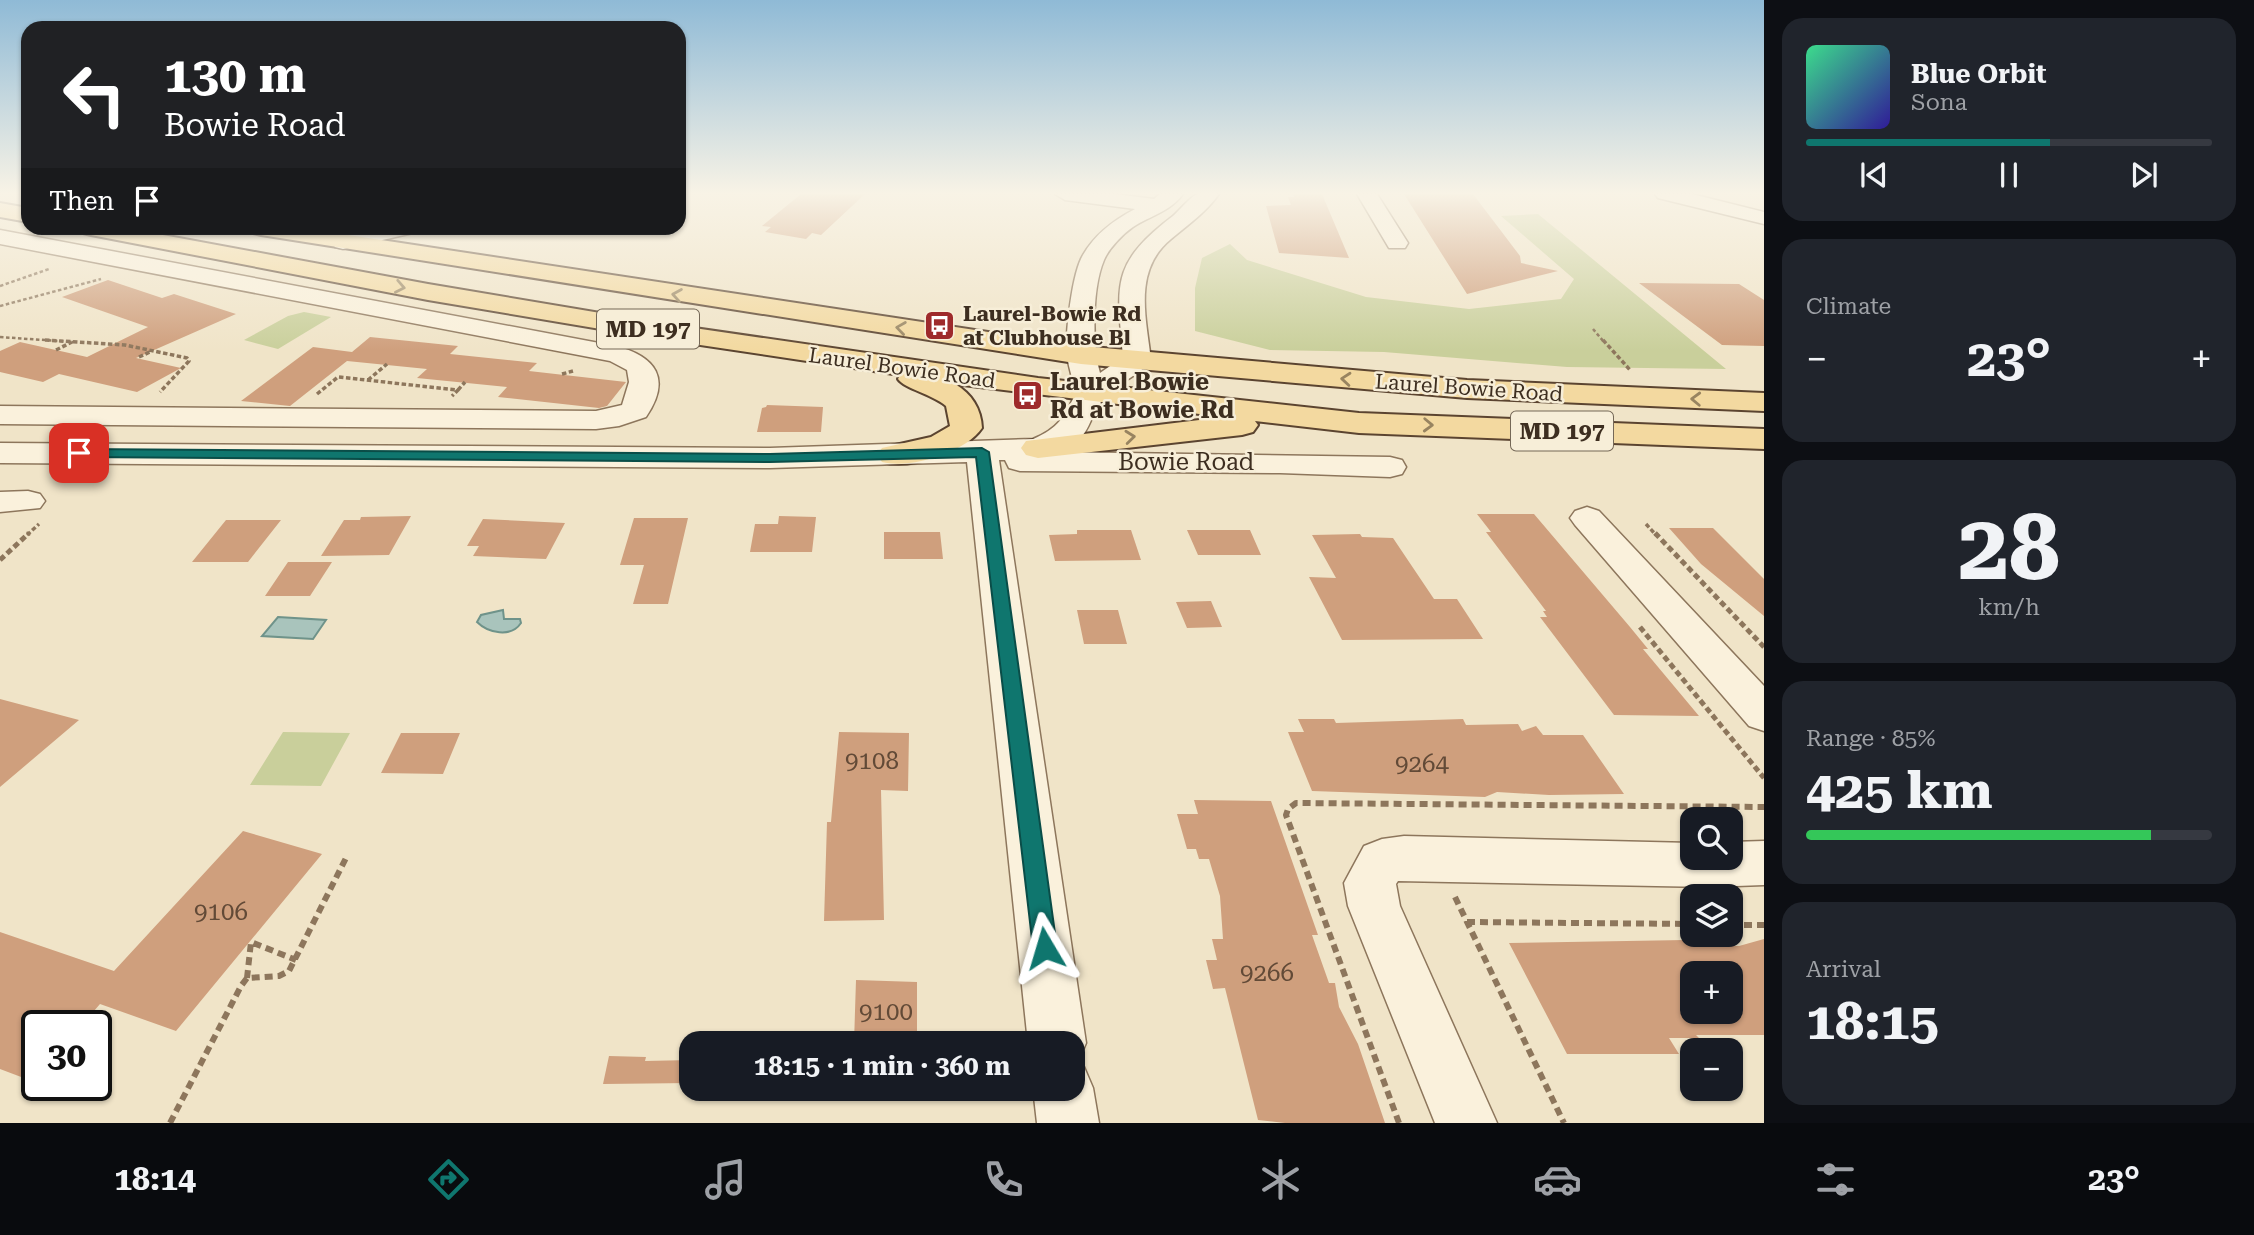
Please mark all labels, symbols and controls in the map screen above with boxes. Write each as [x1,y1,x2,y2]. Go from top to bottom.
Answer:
text: 130 m [164,47,306,104]
icon: left [49,49,140,140]
text: Blue Orbit [1911,59,2047,89]
text: Sona [1911,89,1967,116]
text: Bowie Road [164,106,346,144]
icon: previous [1855,156,1893,194]
icon: pause [1990,156,2028,194]
icon: next [2125,156,2163,194]
icon: arrive [128,182,166,220]
text: Then [49,186,114,216]
one-way arrow [394,278,406,293]
one-way arrow [671,287,682,302]
text: Climate [1806,293,1891,320]
place label: Laurel-Bowie Rd at Clubhouse Bl [963,302,1141,350]
bus stop icon: Laurel-Bowie Rd at Clubhouse Bl [923,309,957,343]
road number: MD 197 [597,310,699,348]
one-way arrow [896,321,907,336]
text: 23° [1967,328,2051,389]
text: − [1806,337,1827,381]
text: + [2191,337,2212,381]
street label: Laurel Bowie Road [807,343,997,393]
place label: Laurel Bowie Rd at Bowie Rd [1050,368,1234,424]
street label: Laurel Bowie Road [1374,369,1564,407]
one-way arrow [1341,372,1352,387]
bus stop icon: Laurel Bowie Rd at Bowie Rd [1010,379,1044,413]
one-way arrow [1690,392,1701,407]
road number: MD 197 [1511,412,1613,450]
one-way arrow [1422,418,1433,433]
pin [49,423,109,483]
one-way arrow [1124,430,1136,445]
icon: arrive [60,434,98,472]
street label: Bowie Road [1118,448,1254,476]
text: 28 [1958,495,2060,601]
text: km/h [1978,594,2040,621]
text: Range · 85% [1806,725,1935,752]
house number: 9108 [845,747,899,775]
house number: 9264 [1395,750,1449,778]
text: 425 km [1806,760,1993,821]
map controls [1680,807,1743,1101]
button: search [1680,807,1743,870]
button: layers [1680,884,1743,947]
house number: 9106 [194,898,248,926]
position arrow [1008,911,1082,985]
text: Arrival [1806,956,1881,983]
house number: 9266 [1240,959,1294,987]
button: + [1680,961,1743,1024]
text: 18:15 [1806,991,1939,1052]
house number: 9100 [859,998,913,1026]
speed limit sign: 30 [21,1010,112,1101]
button: − [1680,1038,1743,1101]
text: 18:15 · 1 min · 360 m [754,1051,1010,1081]
icon: directions [424,1155,473,1204]
icon: music [701,1155,750,1204]
icon: phone [979,1155,1028,1204]
icon: climate [1256,1155,1305,1204]
icon: car [1533,1155,1582,1204]
icon: filters [1811,1155,1860,1204]
text: 18:14 [114,1160,196,1198]
text: 23° [2088,1160,2140,1198]

